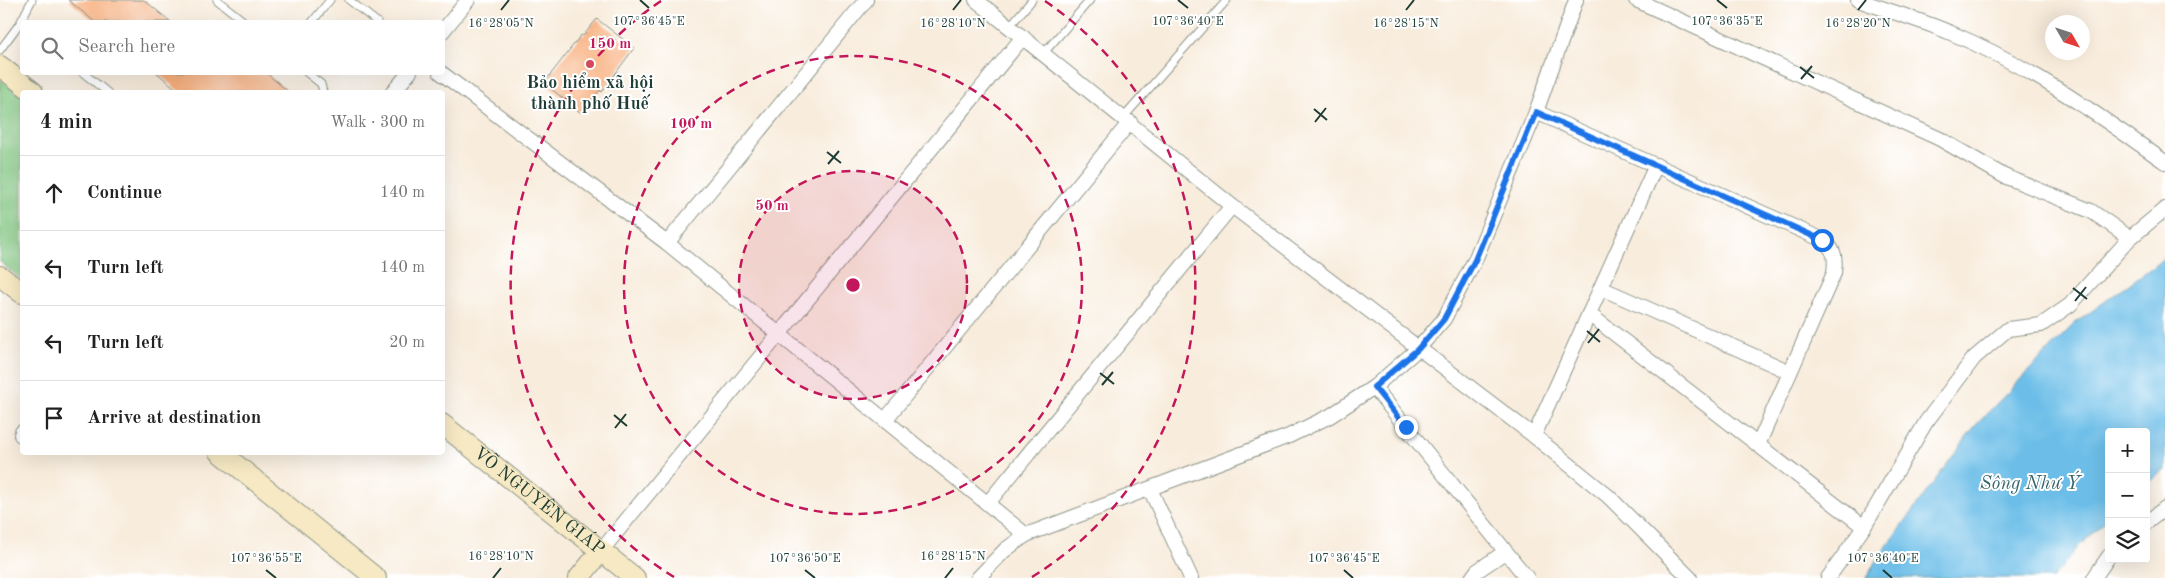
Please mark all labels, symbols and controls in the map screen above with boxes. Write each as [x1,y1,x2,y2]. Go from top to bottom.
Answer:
text: 107°36'45"E [613,15,685,28]
text: 107°36'35"E [1691,15,1763,28]
north arrow [2045,15,2090,60]
text: 107°36'40"E [1152,16,1224,28]
text: 16°28'05"N [468,17,534,30]
text: 16°28'15"N [1373,17,1439,30]
text: 16°28'10"N [920,18,986,30]
text: 16°28'20"N [1825,18,1891,30]
search box [20,20,445,75]
icon: search [38,34,66,62]
text: 150 m [589,37,631,52]
text: Search here [78,38,175,57]
marker: Bảo hiểm xã hội thành phố Huế [584,58,596,70]
place label: Bảo hiểm xã hội thành phố Huế [526,72,654,113]
text: 4 min [40,112,93,133]
text: Walk · 300 m [330,115,425,131]
text: 100 m [670,117,712,132]
icon: ahead [40,179,68,207]
text: Continue [87,184,162,203]
text: 140 m [380,185,425,201]
text: 50 m [755,199,789,214]
route start [1811,229,1834,252]
icon: left [40,254,68,282]
text: Turn left [87,259,164,278]
text: 140 m [380,260,425,276]
centre of rings [844,276,862,294]
icon: left [40,329,68,357]
text: Turn left [87,334,164,353]
text: 20 m [389,335,425,351]
icon: arrive [40,404,68,432]
text: Arrive at destination [87,409,261,428]
route end [1395,416,1418,439]
map controls [2105,428,2150,563]
button: + [2105,428,2150,473]
street label: VÕ NGUYÊN GIÁP [470,444,608,559]
water label: Sông Như Ý [1980,470,2083,494]
button: − [2105,473,2150,518]
button: layers [2105,518,2150,563]
text: 16°28'15"N [920,550,986,563]
text: 16°28'10"N [468,551,534,563]
text: 107°36'55"E [230,552,302,565]
text: 107°36'50"E [769,552,841,565]
text: 107°36'45"E [1308,552,1380,565]
text: 107°36'40"E [1847,553,1919,565]

